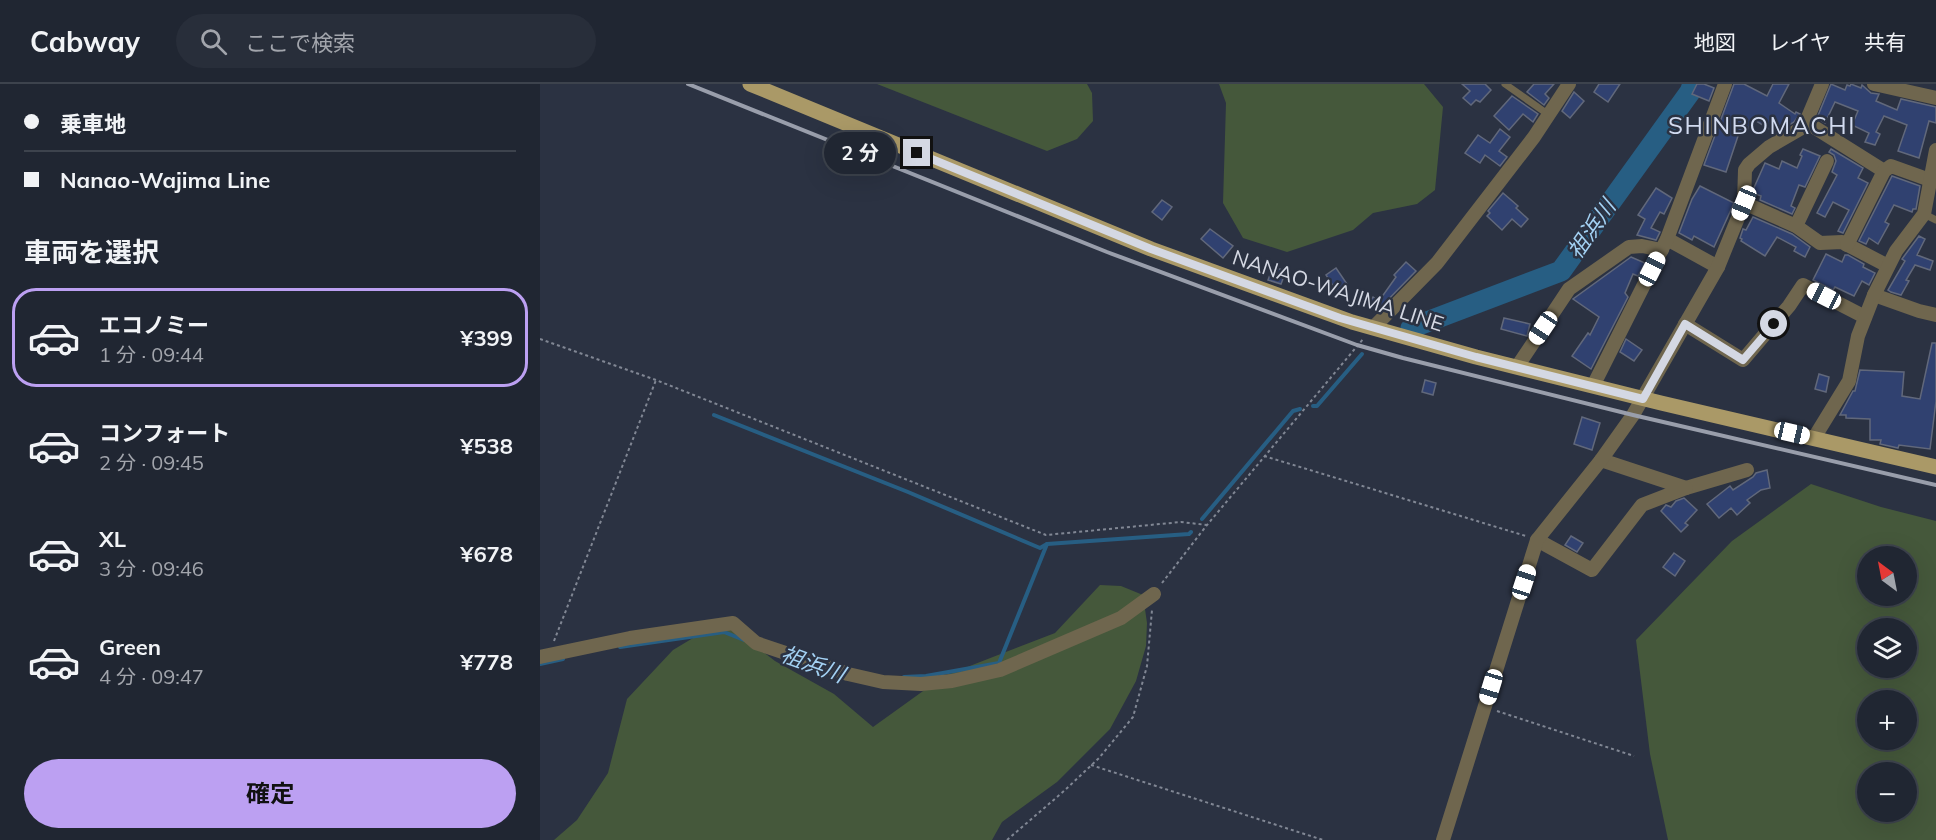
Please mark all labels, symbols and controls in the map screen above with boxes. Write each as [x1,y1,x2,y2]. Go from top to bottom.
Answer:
search box [176,14,596,68]
text: Cabway [30,24,140,59]
icon: search [197,25,230,58]
text: ここで検索 [245,29,355,57]
text: 地図 [1694,29,1736,55]
text: レイヤ [1769,29,1831,55]
text: 共有 [1864,29,1906,55]
text: 乗車地 [60,110,126,138]
district label: SHINBOMACHI [1668,110,1856,140]
callout: 2 分 [824,132,896,174]
route end [903,139,930,166]
text: 2 分 [841,140,879,165]
text: Nanao-Wajima Line [60,166,270,194]
car [1729,183,1759,223]
water label: 祖浜川 [1561,192,1623,264]
text: 車両を選択 [24,235,159,269]
street label: NANAO-WAJIMA LINE [1229,244,1447,336]
car [1636,249,1668,289]
car [1804,280,1844,312]
car [1525,308,1561,348]
route start [1760,310,1787,337]
icon: car [27,311,81,365]
text: エコノミー [99,311,209,339]
text: ¥399 [460,324,513,352]
text: 1 分 · 09:44 [99,342,204,367]
icon: car [27,419,81,473]
text: コンフォート [99,419,230,447]
car [1772,420,1812,446]
text: ¥538 [460,432,513,460]
text: 2 分 · 09:45 [99,450,204,475]
text: XL [99,525,126,553]
icon: car [27,527,81,581]
text: ¥678 [460,540,513,568]
north arrow [1857,546,1917,606]
map controls [1857,546,1917,822]
text: 3 分 · 09:46 [99,556,204,581]
car [1510,562,1538,602]
button: layers [1857,618,1917,678]
text: Green [99,633,161,661]
icon: car [27,635,81,689]
water label: 祖浜川 [777,640,851,689]
text: ¥778 [460,648,513,676]
text: 4 分 · 09:47 [99,664,204,689]
car [1477,667,1505,707]
button: + [1857,690,1917,750]
button: 確定 [24,759,516,828]
button: − [1857,762,1917,822]

